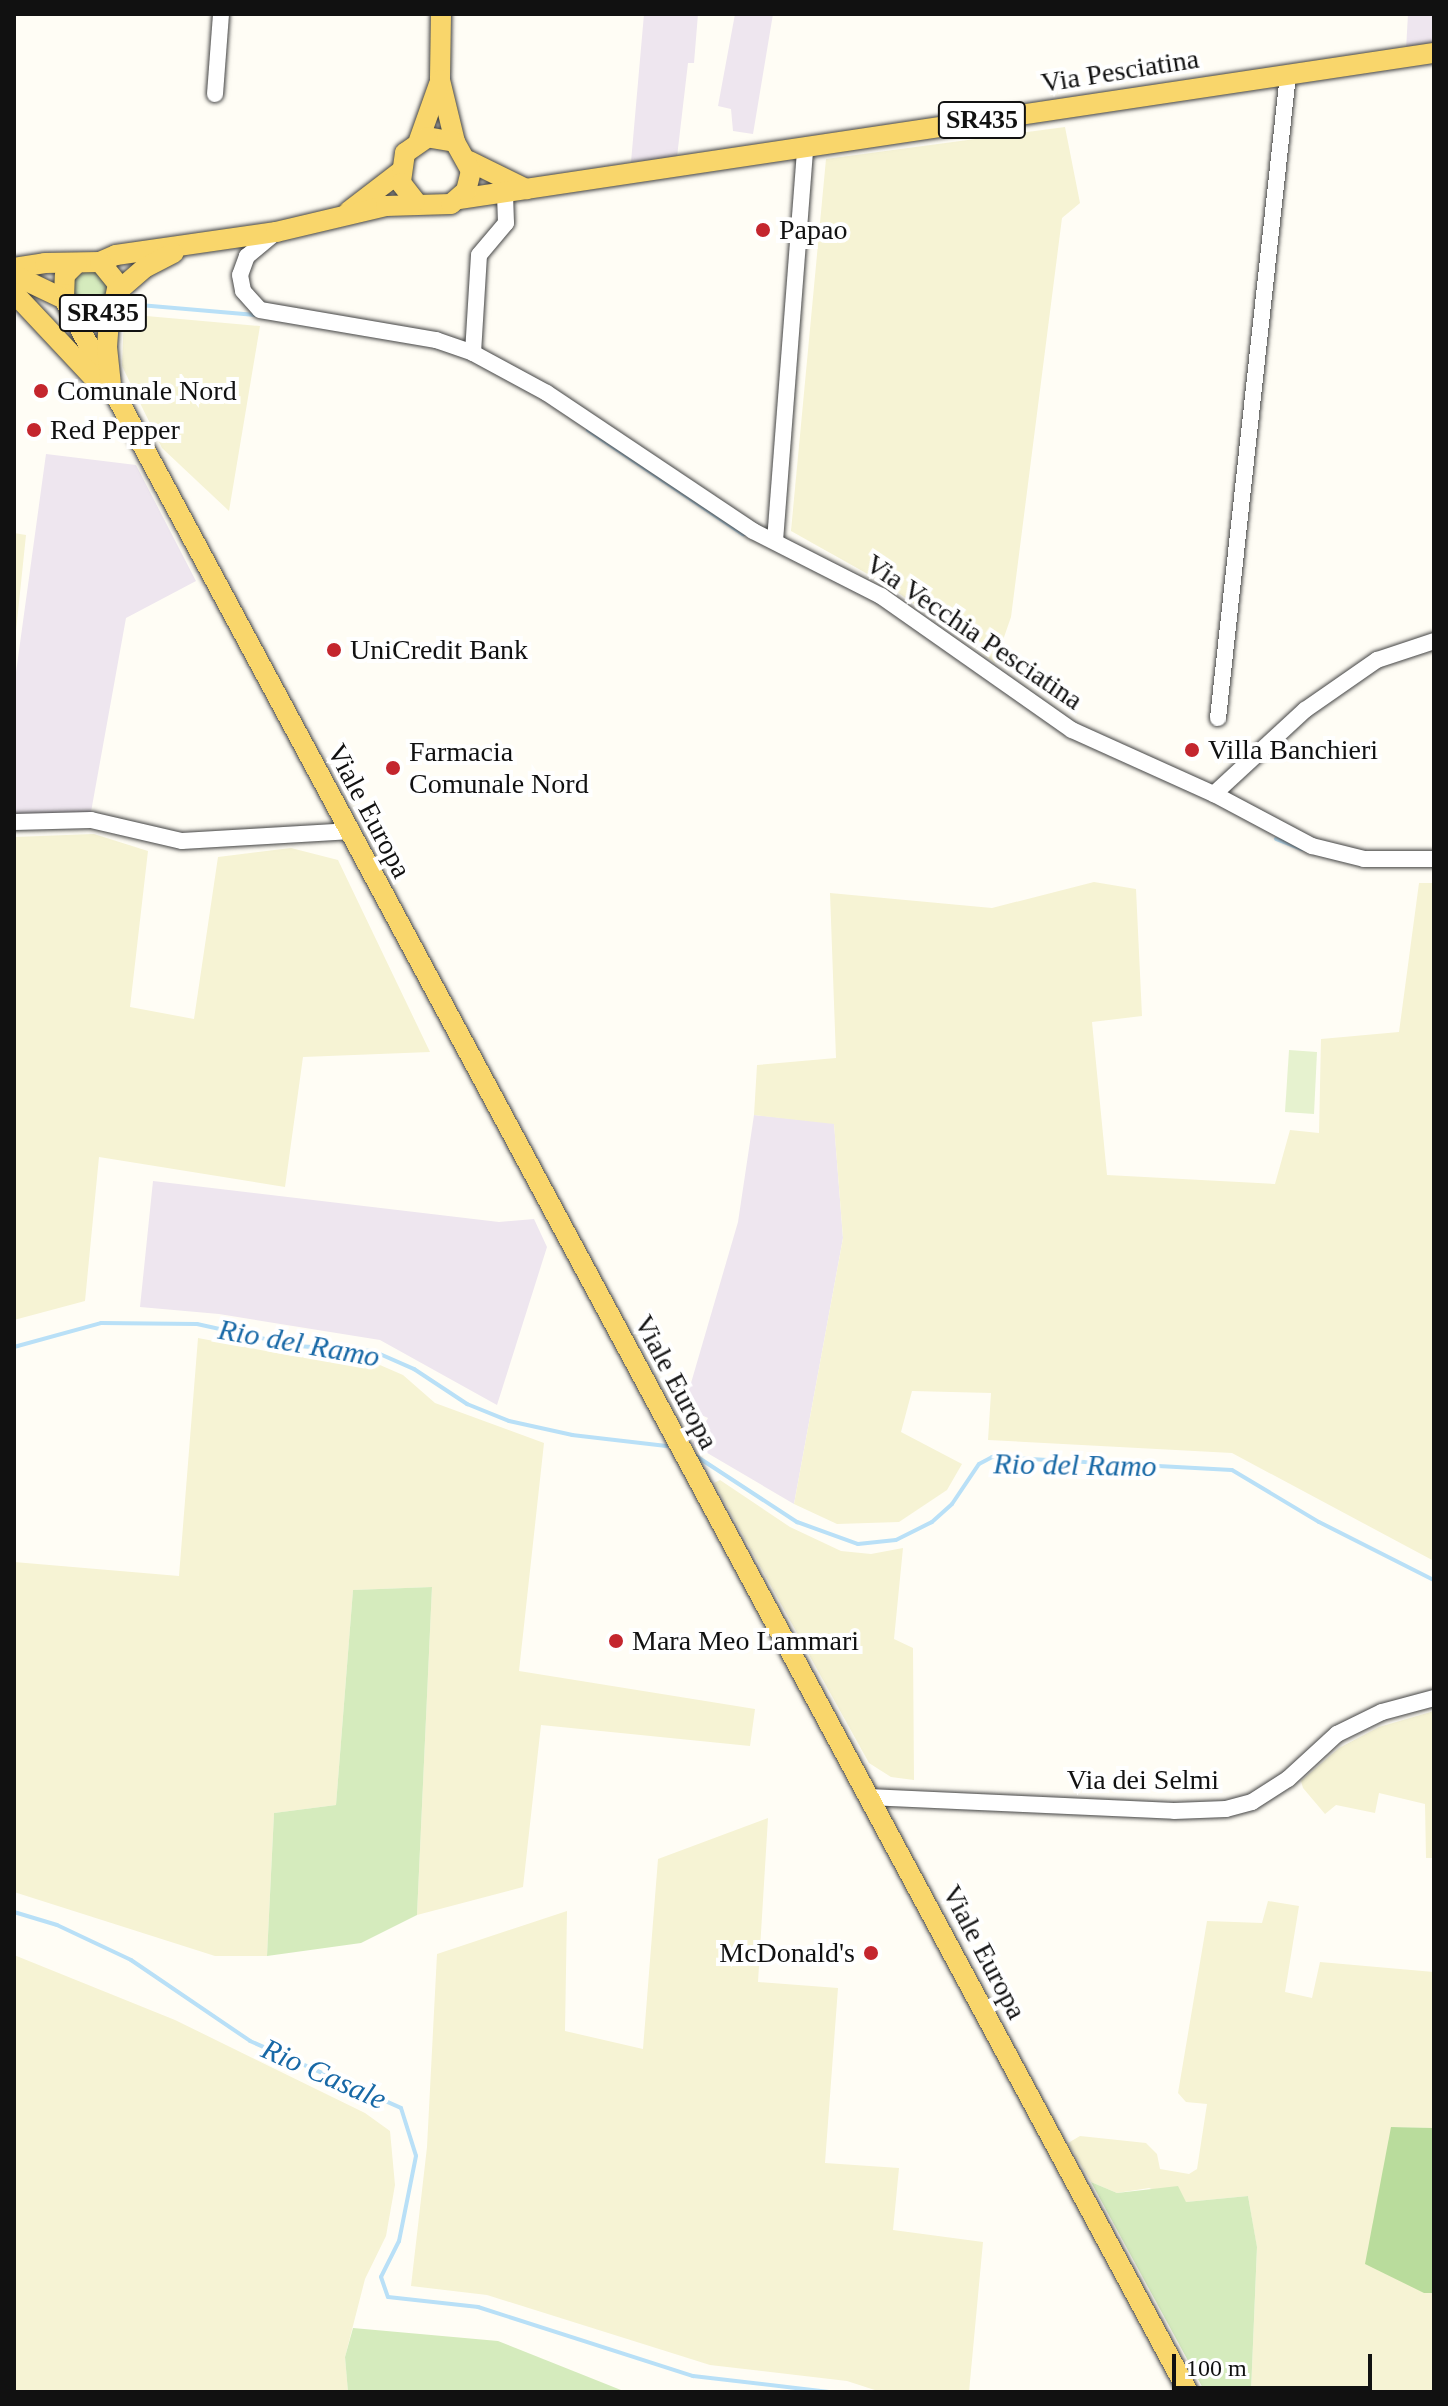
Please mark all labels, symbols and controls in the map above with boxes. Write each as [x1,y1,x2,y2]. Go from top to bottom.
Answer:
street label: Via Pesciatina [1039,42,1201,100]
road number: SR435 [936,98,1028,142]
place label: Papao [779,213,847,247]
marker: Papao [754,221,772,239]
road number: SR435 [57,291,149,335]
place label: Comunale Nord [57,374,237,408]
marker: Comunale Nord [32,382,50,400]
place label: Red Pepper [50,413,180,447]
marker: Red Pepper [25,421,43,439]
street label: Via Vecchia Pesciatina [859,547,1089,717]
place label: UniCredit Bank [350,633,528,667]
marker: UniCredit Bank [325,641,343,659]
place label: Villa Banchieri [1208,733,1378,767]
place label: Farmacia Comunale Nord [409,735,589,801]
street label: Viale Europa [320,738,418,884]
marker: Villa Banchieri [1183,741,1201,759]
marker: Farmacia Comunale Nord [384,759,402,777]
street label: Viale Europa [627,1309,725,1455]
water label: Rio del Ramo [215,1311,383,1375]
water label: Rio del Ramo [993,1446,1157,1484]
place label: Mara Meo Lammari [632,1624,859,1658]
marker: Mara Meo Lammari [607,1632,625,1650]
street label: Via dei Selmi [1067,1763,1219,1797]
street label: Viale Europa [935,1879,1033,2025]
place label: McDonald's [719,1936,855,1970]
marker: McDonald's [862,1944,880,1962]
water label: Rio Casale [256,2031,392,2117]
scale bar [1176,2338,1376,2388]
text: 100 m [1186,2355,1247,2381]

